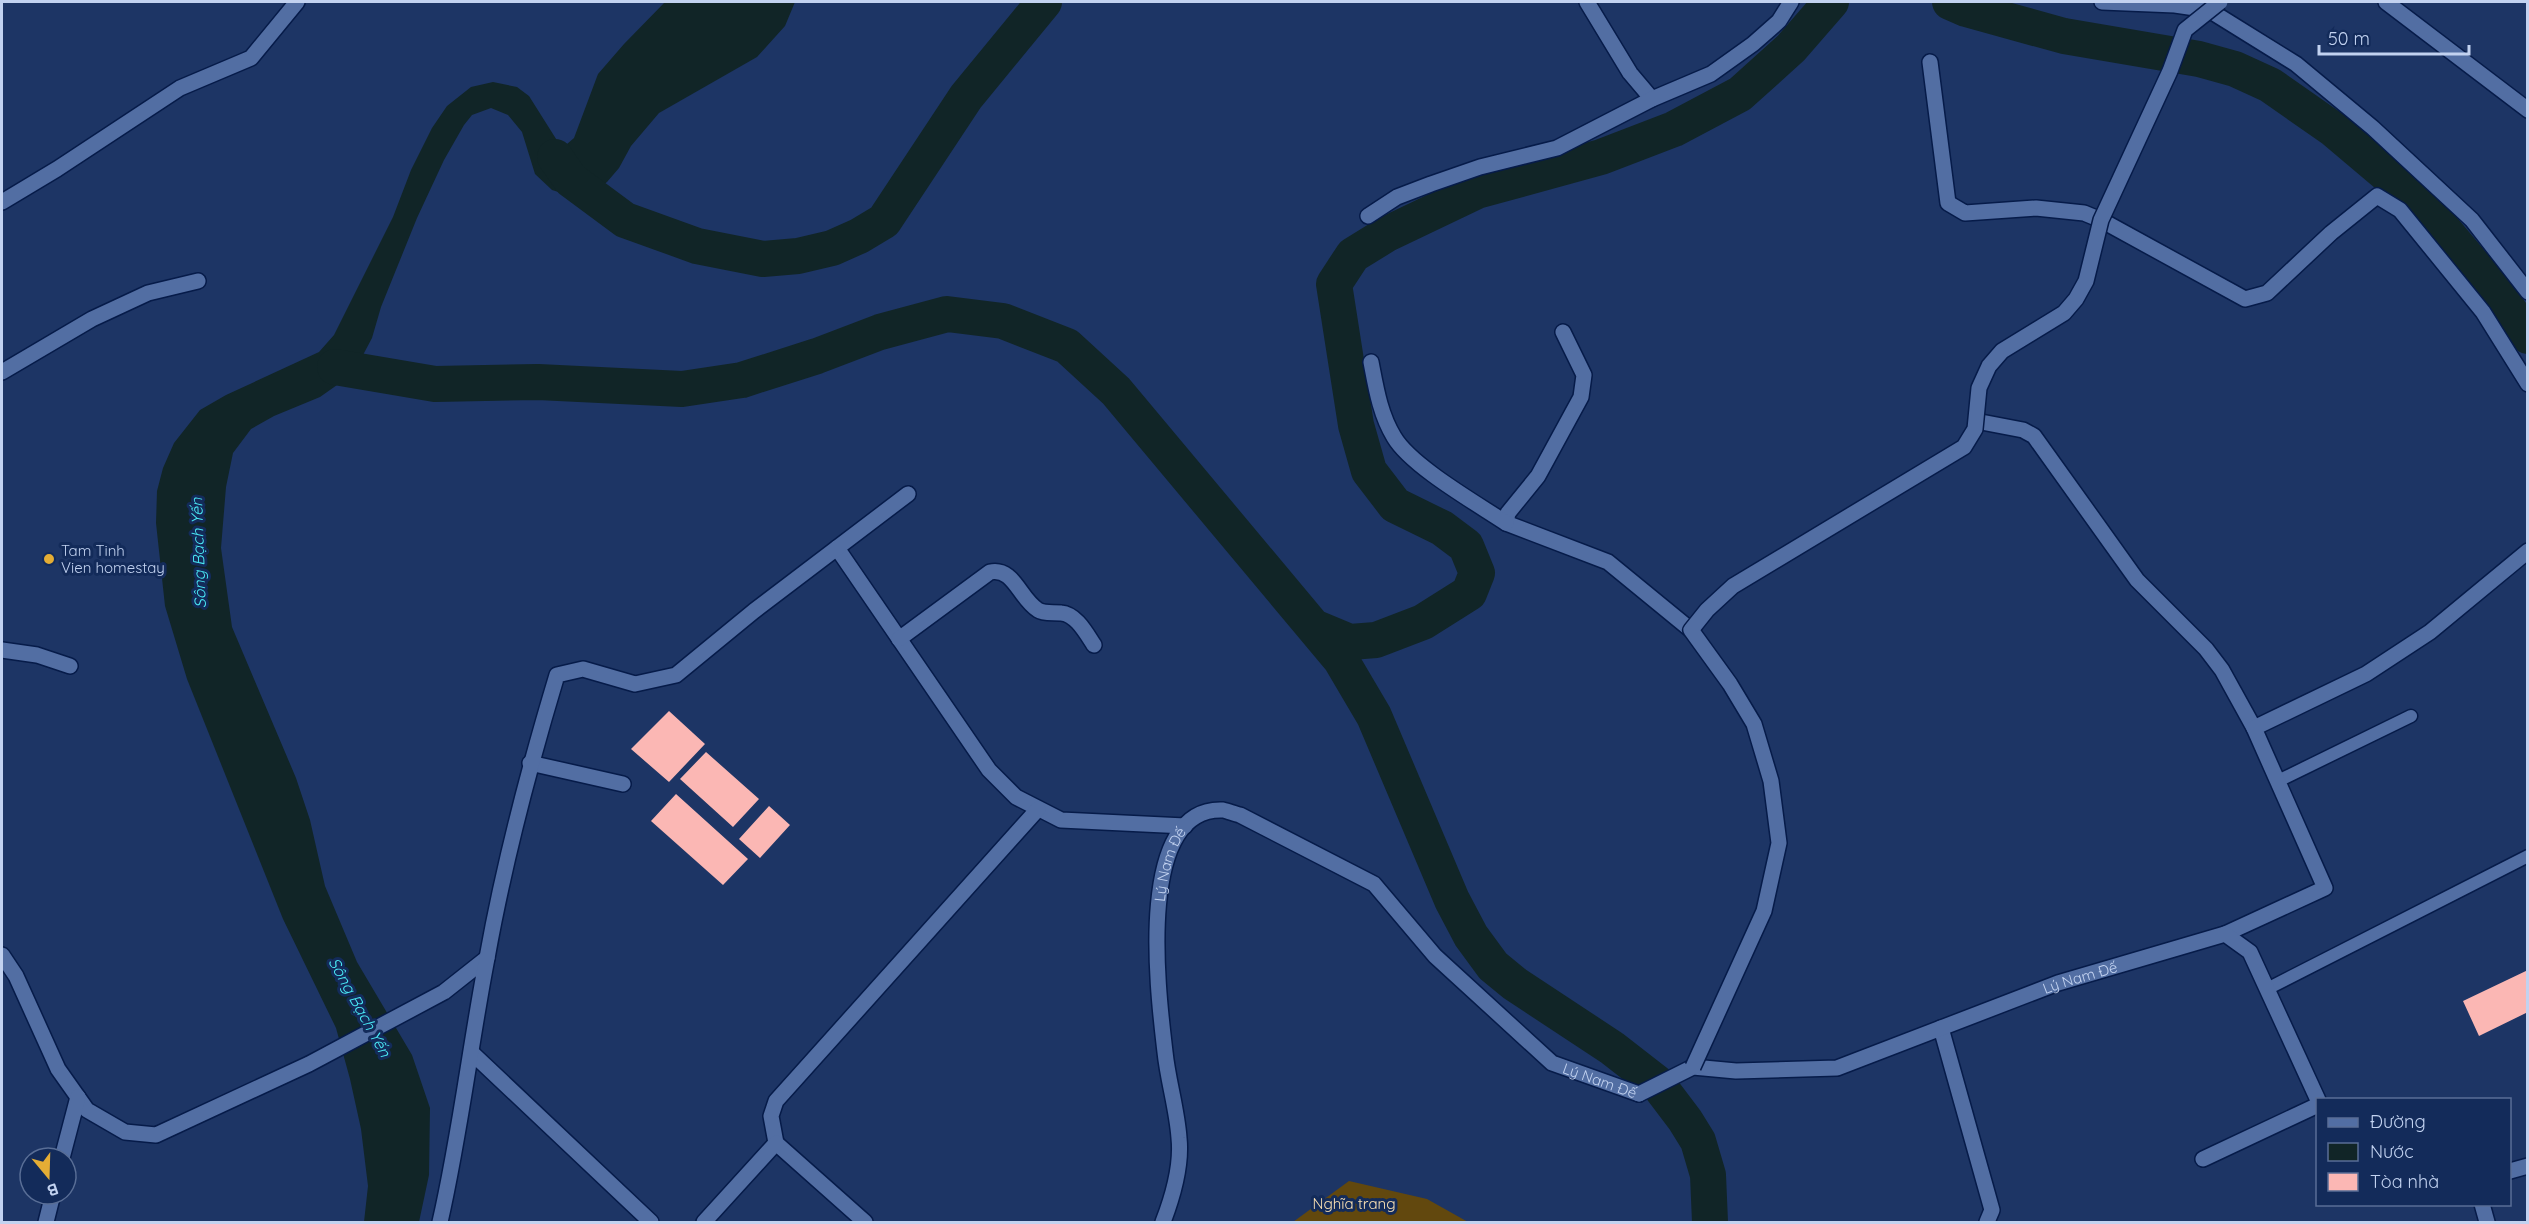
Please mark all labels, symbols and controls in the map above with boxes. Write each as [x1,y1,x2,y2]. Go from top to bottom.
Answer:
scale bar [2319,18,2469,56]
text: 50 m [2328,27,2370,50]
water label: Sông Bạch Yến [186,497,210,609]
place label: Tam Tinh Vien homestay [61,541,165,577]
marker: Tam Tinh Vien homestay [42,552,56,566]
street label: Lý Nam Đế [1149,823,1190,903]
water label: Sông Bạch Yến [324,954,396,1061]
street label: Lý Nam Đế [2040,957,2120,998]
street label: Lý Nam Đế [1560,1058,1640,1102]
legend [2316,1098,2511,1206]
text: Đường [2370,1110,2426,1133]
text: Nước [2370,1140,2414,1163]
north arrow [18,1146,78,1206]
text: Tòa nhà [2370,1170,2439,1193]
text: B [45,1179,61,1201]
park label: Nghĩa trang [1313,1194,1396,1213]

